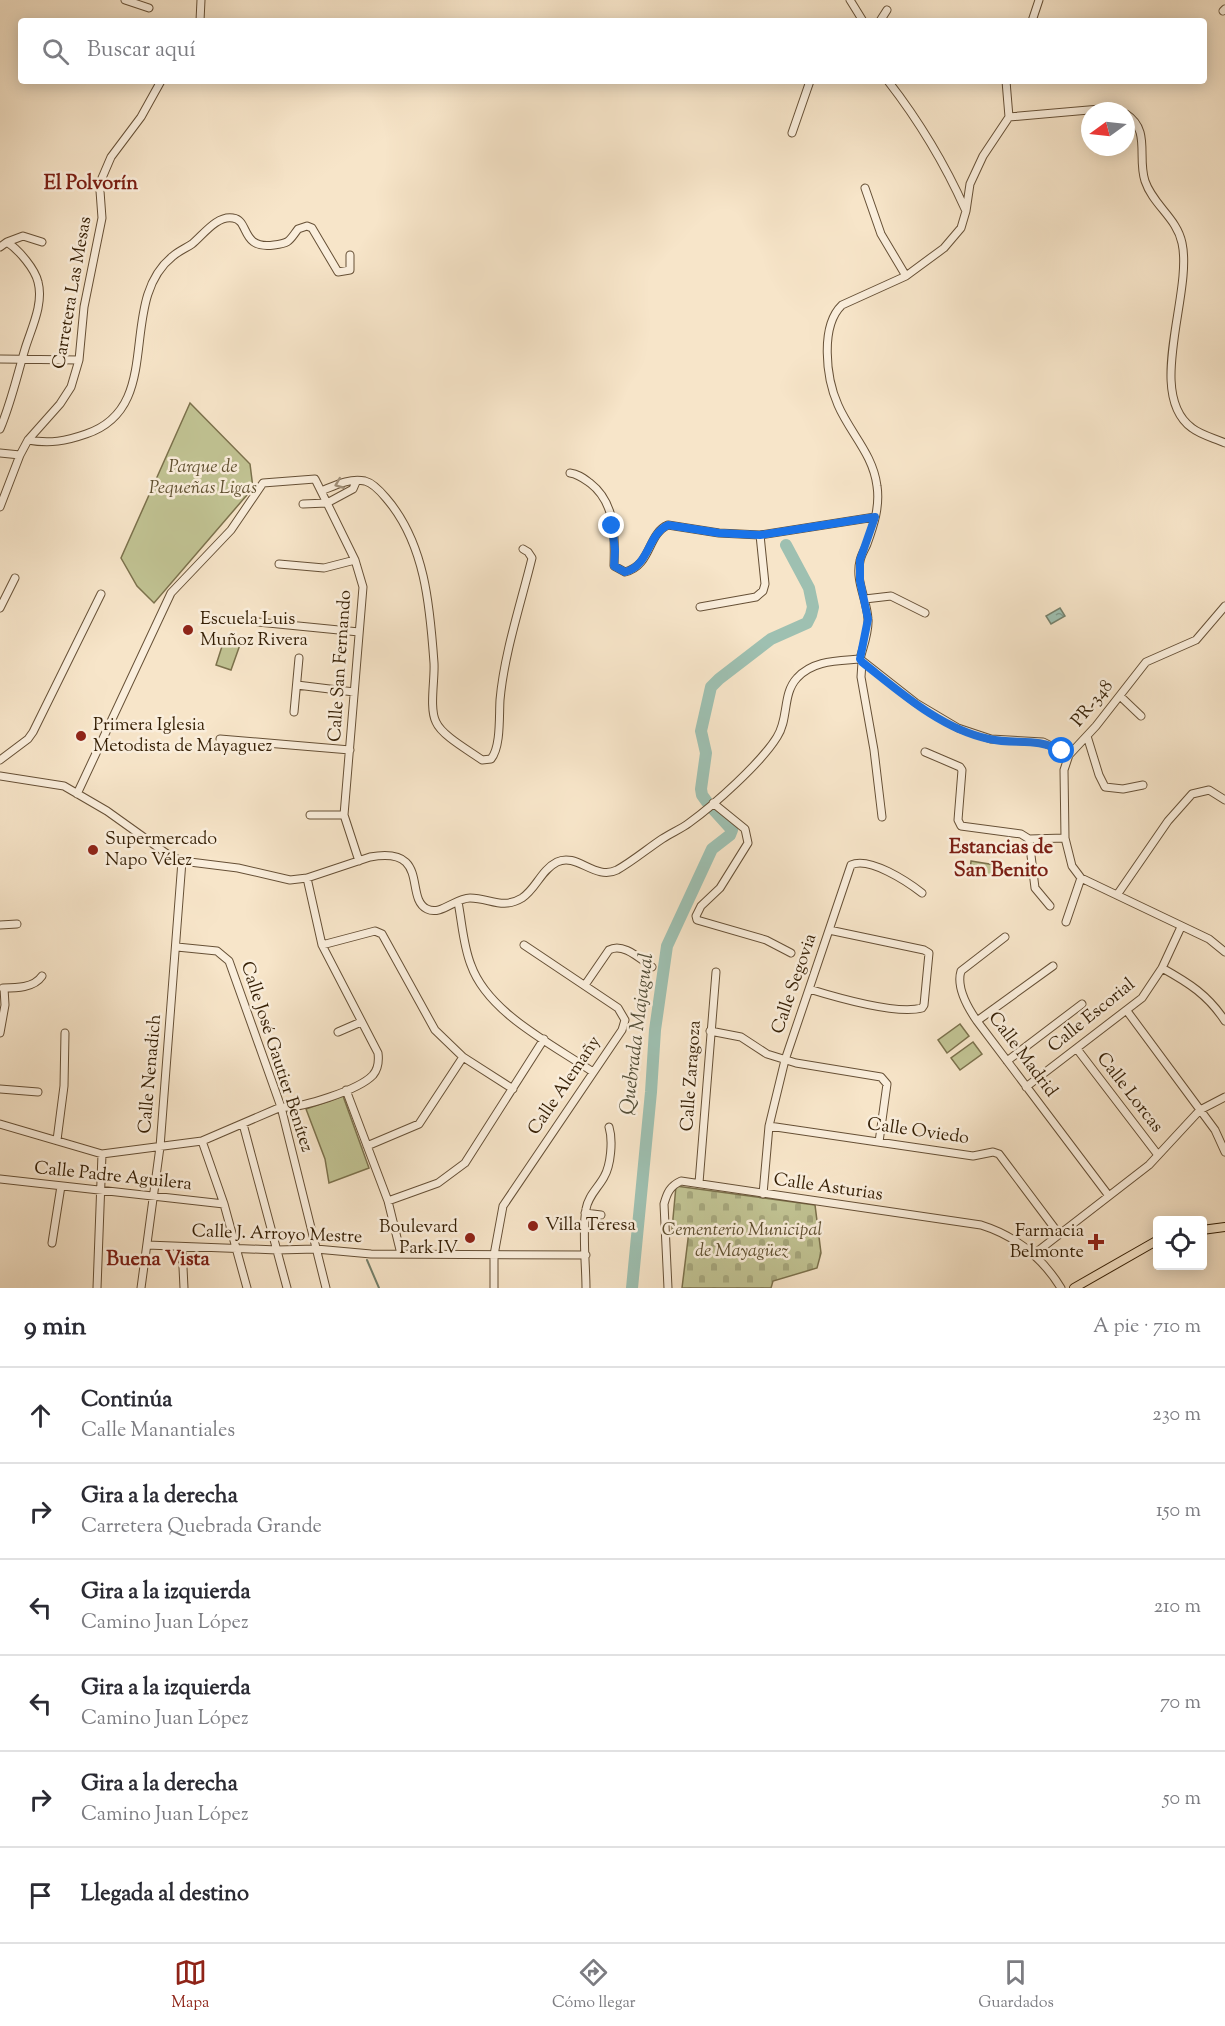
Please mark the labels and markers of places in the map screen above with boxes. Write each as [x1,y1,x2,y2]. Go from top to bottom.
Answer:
place label: Escuela Luis Muñoz Rivera [200,607,308,654]
marker: Escuela Luis Muñoz Rivera [181,623,195,637]
place label: Primera Iglesia Metodista de Mayaguez [93,713,273,760]
marker: Primera Iglesia Metodista de Mayaguez [74,729,88,743]
place label: Supermercado Napo Vélez [105,827,217,874]
marker: Supermercado Napo Vélez [86,843,100,857]
place label: Villa Teresa [545,1213,636,1239]
place label: Boulevard Park IV [379,1215,458,1262]
marker: Villa Teresa [526,1219,540,1233]
place label: Farmacia Belmonte [1010,1219,1084,1266]
marker: Boulevard Park IV [463,1231,477,1245]
marker: Farmacia Belmonte [1089,1235,1103,1249]

